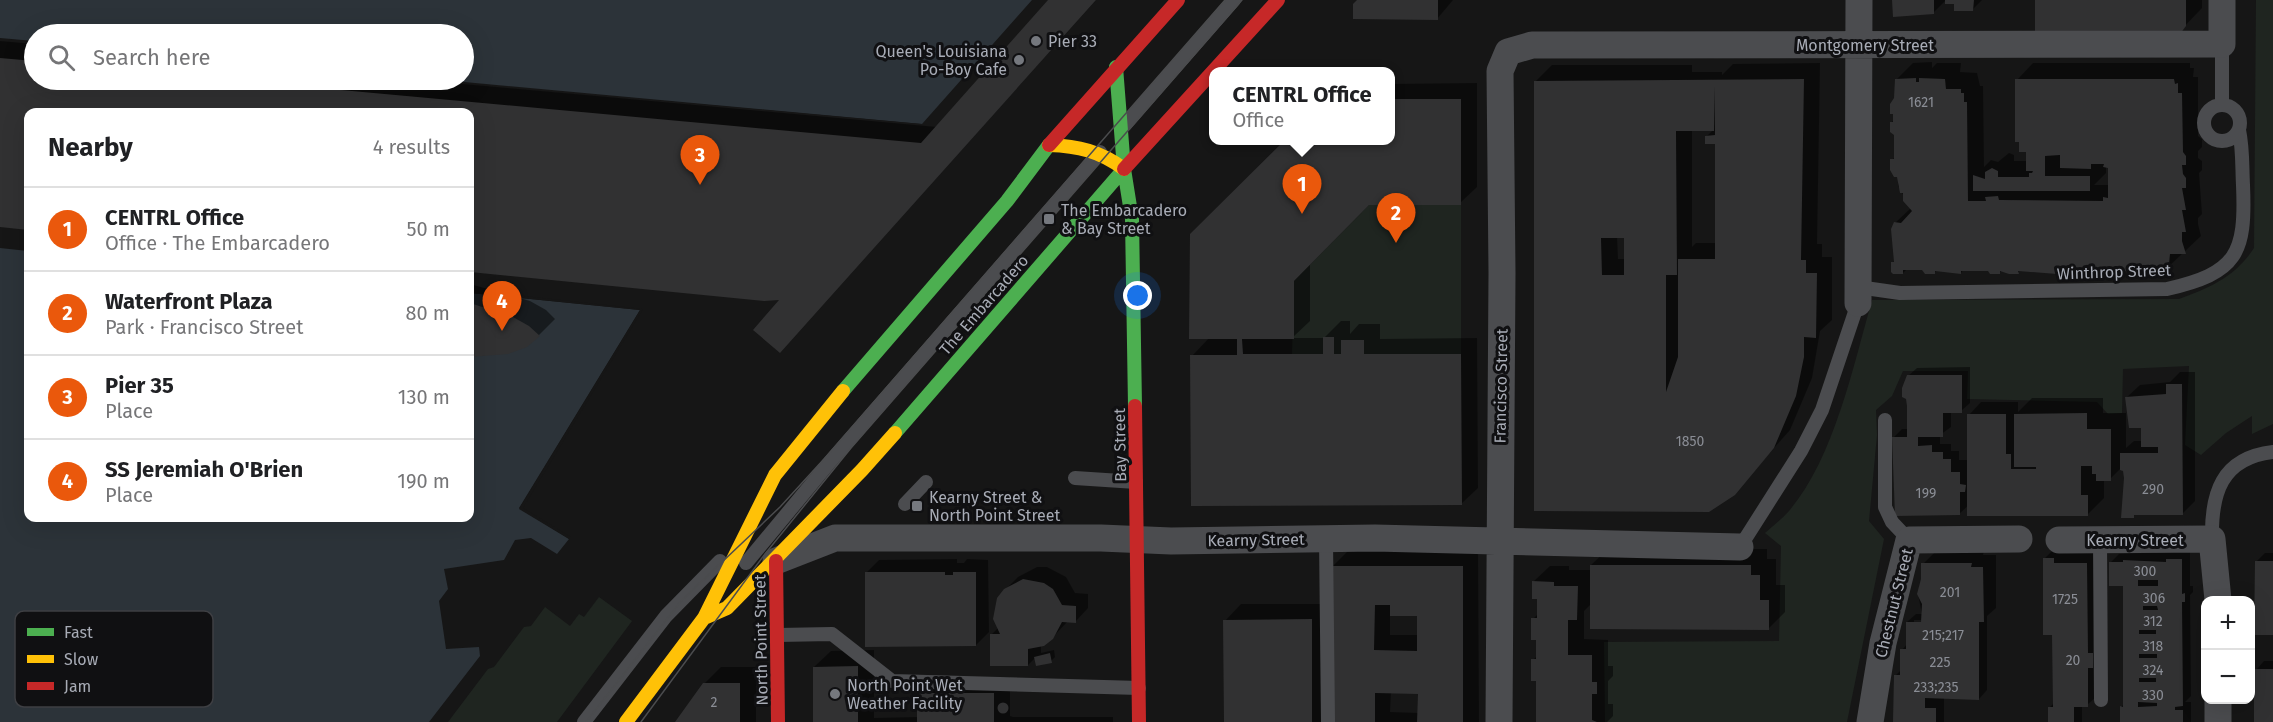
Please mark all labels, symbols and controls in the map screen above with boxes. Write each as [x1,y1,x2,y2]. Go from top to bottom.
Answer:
search box [24,24,474,90]
place label: Pier 33 [1048,32,1097,51]
marker: Pier 33 [1029,34,1043,48]
street label: Montgomery Street [1796,36,1934,55]
icon: search [45,41,78,74]
place label: Queen's Louisiana Po-Boy Cafe [875,42,1007,79]
text: Search here [93,44,211,71]
marker: Queen's Louisiana Po-Boy Cafe [1012,53,1026,67]
popup [1209,67,1395,145]
text: CENTRL Office [1232,81,1372,108]
house number: 1621 [1908,94,1934,111]
text: Office [1232,108,1285,132]
text: Nearby [48,132,133,163]
text: 4 results [373,135,450,159]
pin: 3 [680,136,720,185]
pin: 1 [1282,164,1322,214]
pin: 2 [1376,194,1416,243]
place label: The Embarcadero & Bay Street [1061,201,1187,238]
text: CENTRL Office [105,204,244,231]
marker: The Embarcadero & Bay Street [1042,212,1056,226]
text: 1 [63,217,72,241]
text: 50 m [406,217,450,241]
text: Office · The Embarcadero [105,231,330,255]
street label: The Embarcadero [936,251,1032,359]
street label: Winthrop Street [2056,261,2172,283]
your location [1123,281,1152,310]
pin: 4 [482,282,522,331]
text: Waterfront Plaza [105,288,273,315]
text: 2 [62,301,73,325]
text: 80 m [405,301,450,325]
text: Park · Francisco Street [105,315,303,339]
street label: Francisco Street [1490,328,1512,444]
text: Pier 35 [105,372,174,399]
text: 3 [62,385,73,409]
text: 130 m [398,385,450,409]
text: Place [105,399,153,423]
street label: Bay Street [1110,408,1130,482]
house number: 1850 [1676,433,1704,450]
text: SS Jeremiah O'Brien [105,456,303,483]
text: 4 [62,469,73,493]
text: 190 m [397,469,450,493]
house number: 290 [2142,481,2164,498]
text: Place [105,483,153,507]
house number: 199 [1916,485,1936,502]
place label: Kearny Street & North Point Street [929,488,1061,525]
marker: Kearny Street & North Point Street [910,499,924,513]
street label: Kearny Street [1207,530,1305,550]
street label: Kearny Street [2086,531,2184,550]
street label: Chestnut Street [1871,546,1917,660]
house number: 300 [2134,563,2156,580]
street label: North Point Street [750,574,772,706]
house number: 201 [1940,584,1960,601]
house number: 306 [2143,590,2165,607]
house number: 1725 [2052,591,2078,608]
map controls [2201,596,2255,704]
button: + [2201,596,2255,650]
legend [15,611,213,707]
house number: 312 [2143,613,2163,630]
text: Fast [64,623,93,642]
house number: 215;217 [1922,627,1964,644]
house number: 318 [2143,638,2163,655]
text: Slow [64,650,99,669]
button: − [2201,650,2255,704]
house number: 20 [2066,652,2081,669]
house number: 225 [1930,654,1950,671]
house number: 324 [2143,662,2164,679]
place label: North Point Wet Weather Facility [847,676,963,713]
text: Jam [64,677,91,696]
house number: 233;235 [1913,679,1959,696]
marker: North Point Wet Weather Facility [828,687,842,701]
house number: 330 [2142,687,2164,704]
house number: 2 [711,694,718,711]

